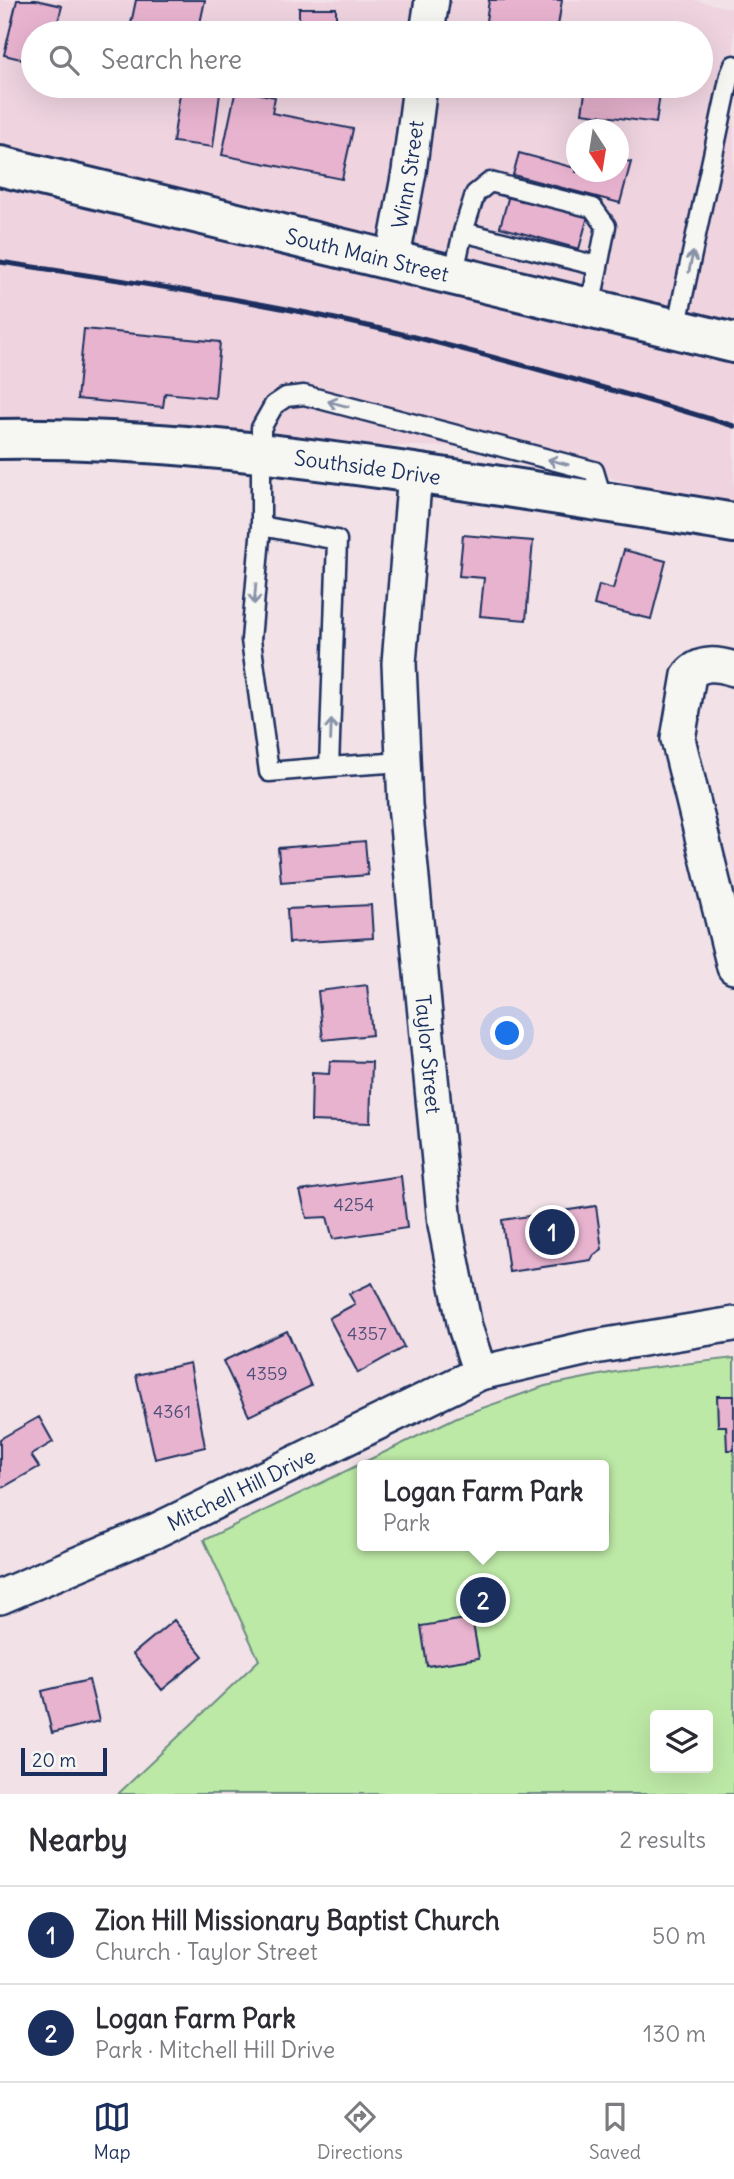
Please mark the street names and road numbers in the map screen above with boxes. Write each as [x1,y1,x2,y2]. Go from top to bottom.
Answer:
street label: Winn Street [385,119,429,231]
street label: South Main Street [283,222,452,287]
street label: Southside Drive [293,444,443,490]
street label: Taylor Street [410,993,448,1115]
street label: Mitchell Hill Drive [162,1442,319,1537]

